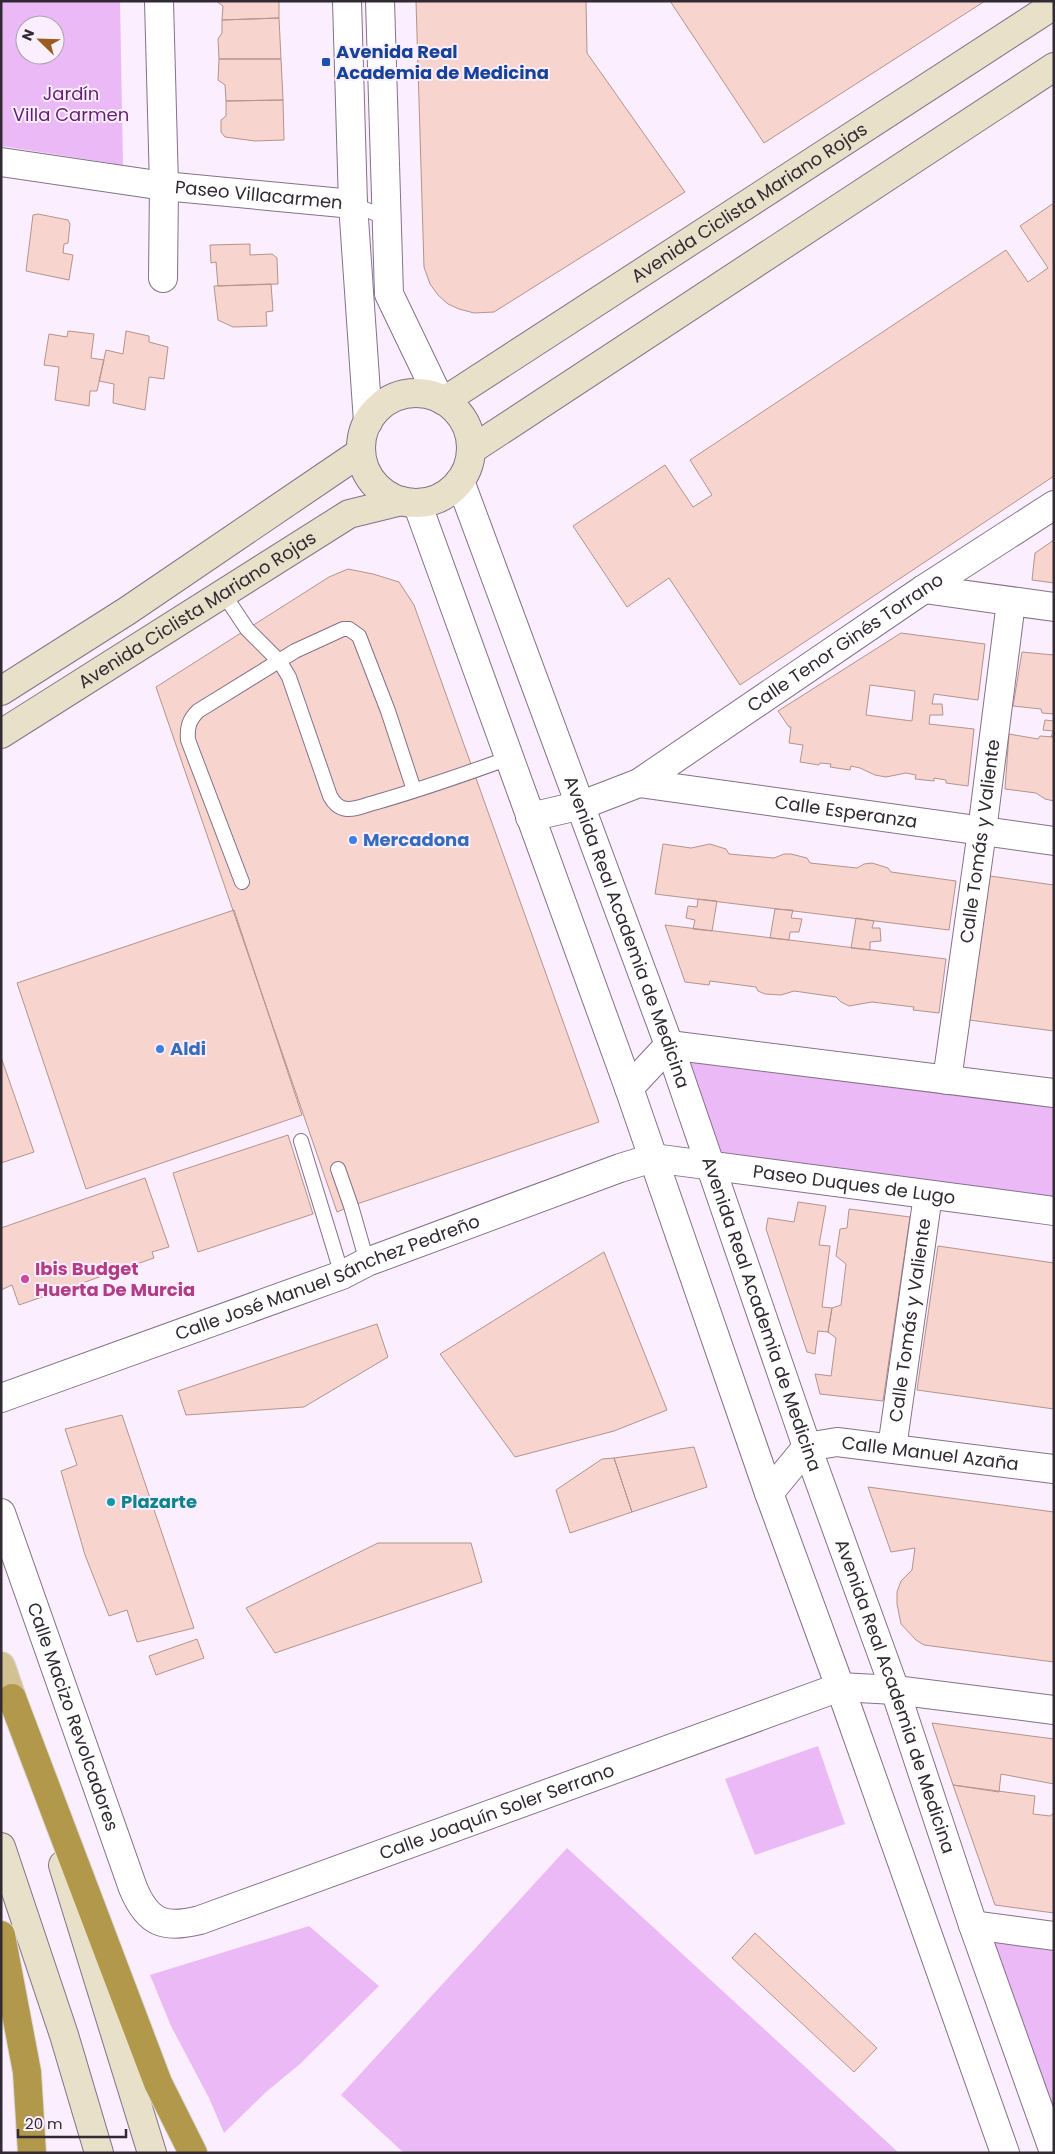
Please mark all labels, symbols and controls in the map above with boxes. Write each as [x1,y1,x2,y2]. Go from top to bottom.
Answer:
north arrow [15,15,65,65]
text: N [17,26,39,44]
place label: Avenida Real Academia de Medicina [336,39,549,85]
marker: Avenida Real Academia de Medicina [320,56,332,68]
park label: Jardín Villa Carmen [13,81,129,127]
street label: Avenida Ciclista Mariano Rojas [626,116,872,288]
street label: Paseo Villacarmen [174,174,344,215]
street label: Avenida Ciclista Mariano Rojas [73,525,321,694]
street label: Calle Tenor Ginés Torrano [742,567,948,718]
street label: Calle Tomás y Valiente [953,738,1006,945]
street label: Avenida Real Academia de Medicina [558,772,696,1092]
street label: Calle Esperanza [773,789,919,834]
place label: Mercadona [363,827,469,852]
marker: Mercadona [347,834,359,846]
place label: Aldi [170,1036,206,1061]
marker: Aldi [154,1043,166,1055]
street label: Avenida Real Academia de Medicina [696,1153,828,1475]
street label: Paseo Duques de Lugo [751,1158,957,1210]
street label: Calle José Manuel Sánchez Pedreño [171,1208,483,1346]
street label: Calle Tomás y Valiente [883,1217,937,1424]
place label: Ibis Budget Huerta De Murcia [35,1256,195,1302]
marker: Ibis Budget Huerta De Murcia [19,1273,31,1285]
street label: Calle Manuel Azaña [840,1430,1020,1477]
place label: Plazarte [121,1489,197,1514]
marker: Plazarte [105,1496,117,1508]
street label: Avenida Real Academia de Medicina [829,1536,961,1857]
street label: Calle Macizo Revolcadores [21,1599,125,1834]
street label: Calle Joaquín Soler Serrano [376,1757,618,1866]
scale bar [18,2106,125,2138]
text: 20 m [25,2113,63,2134]

